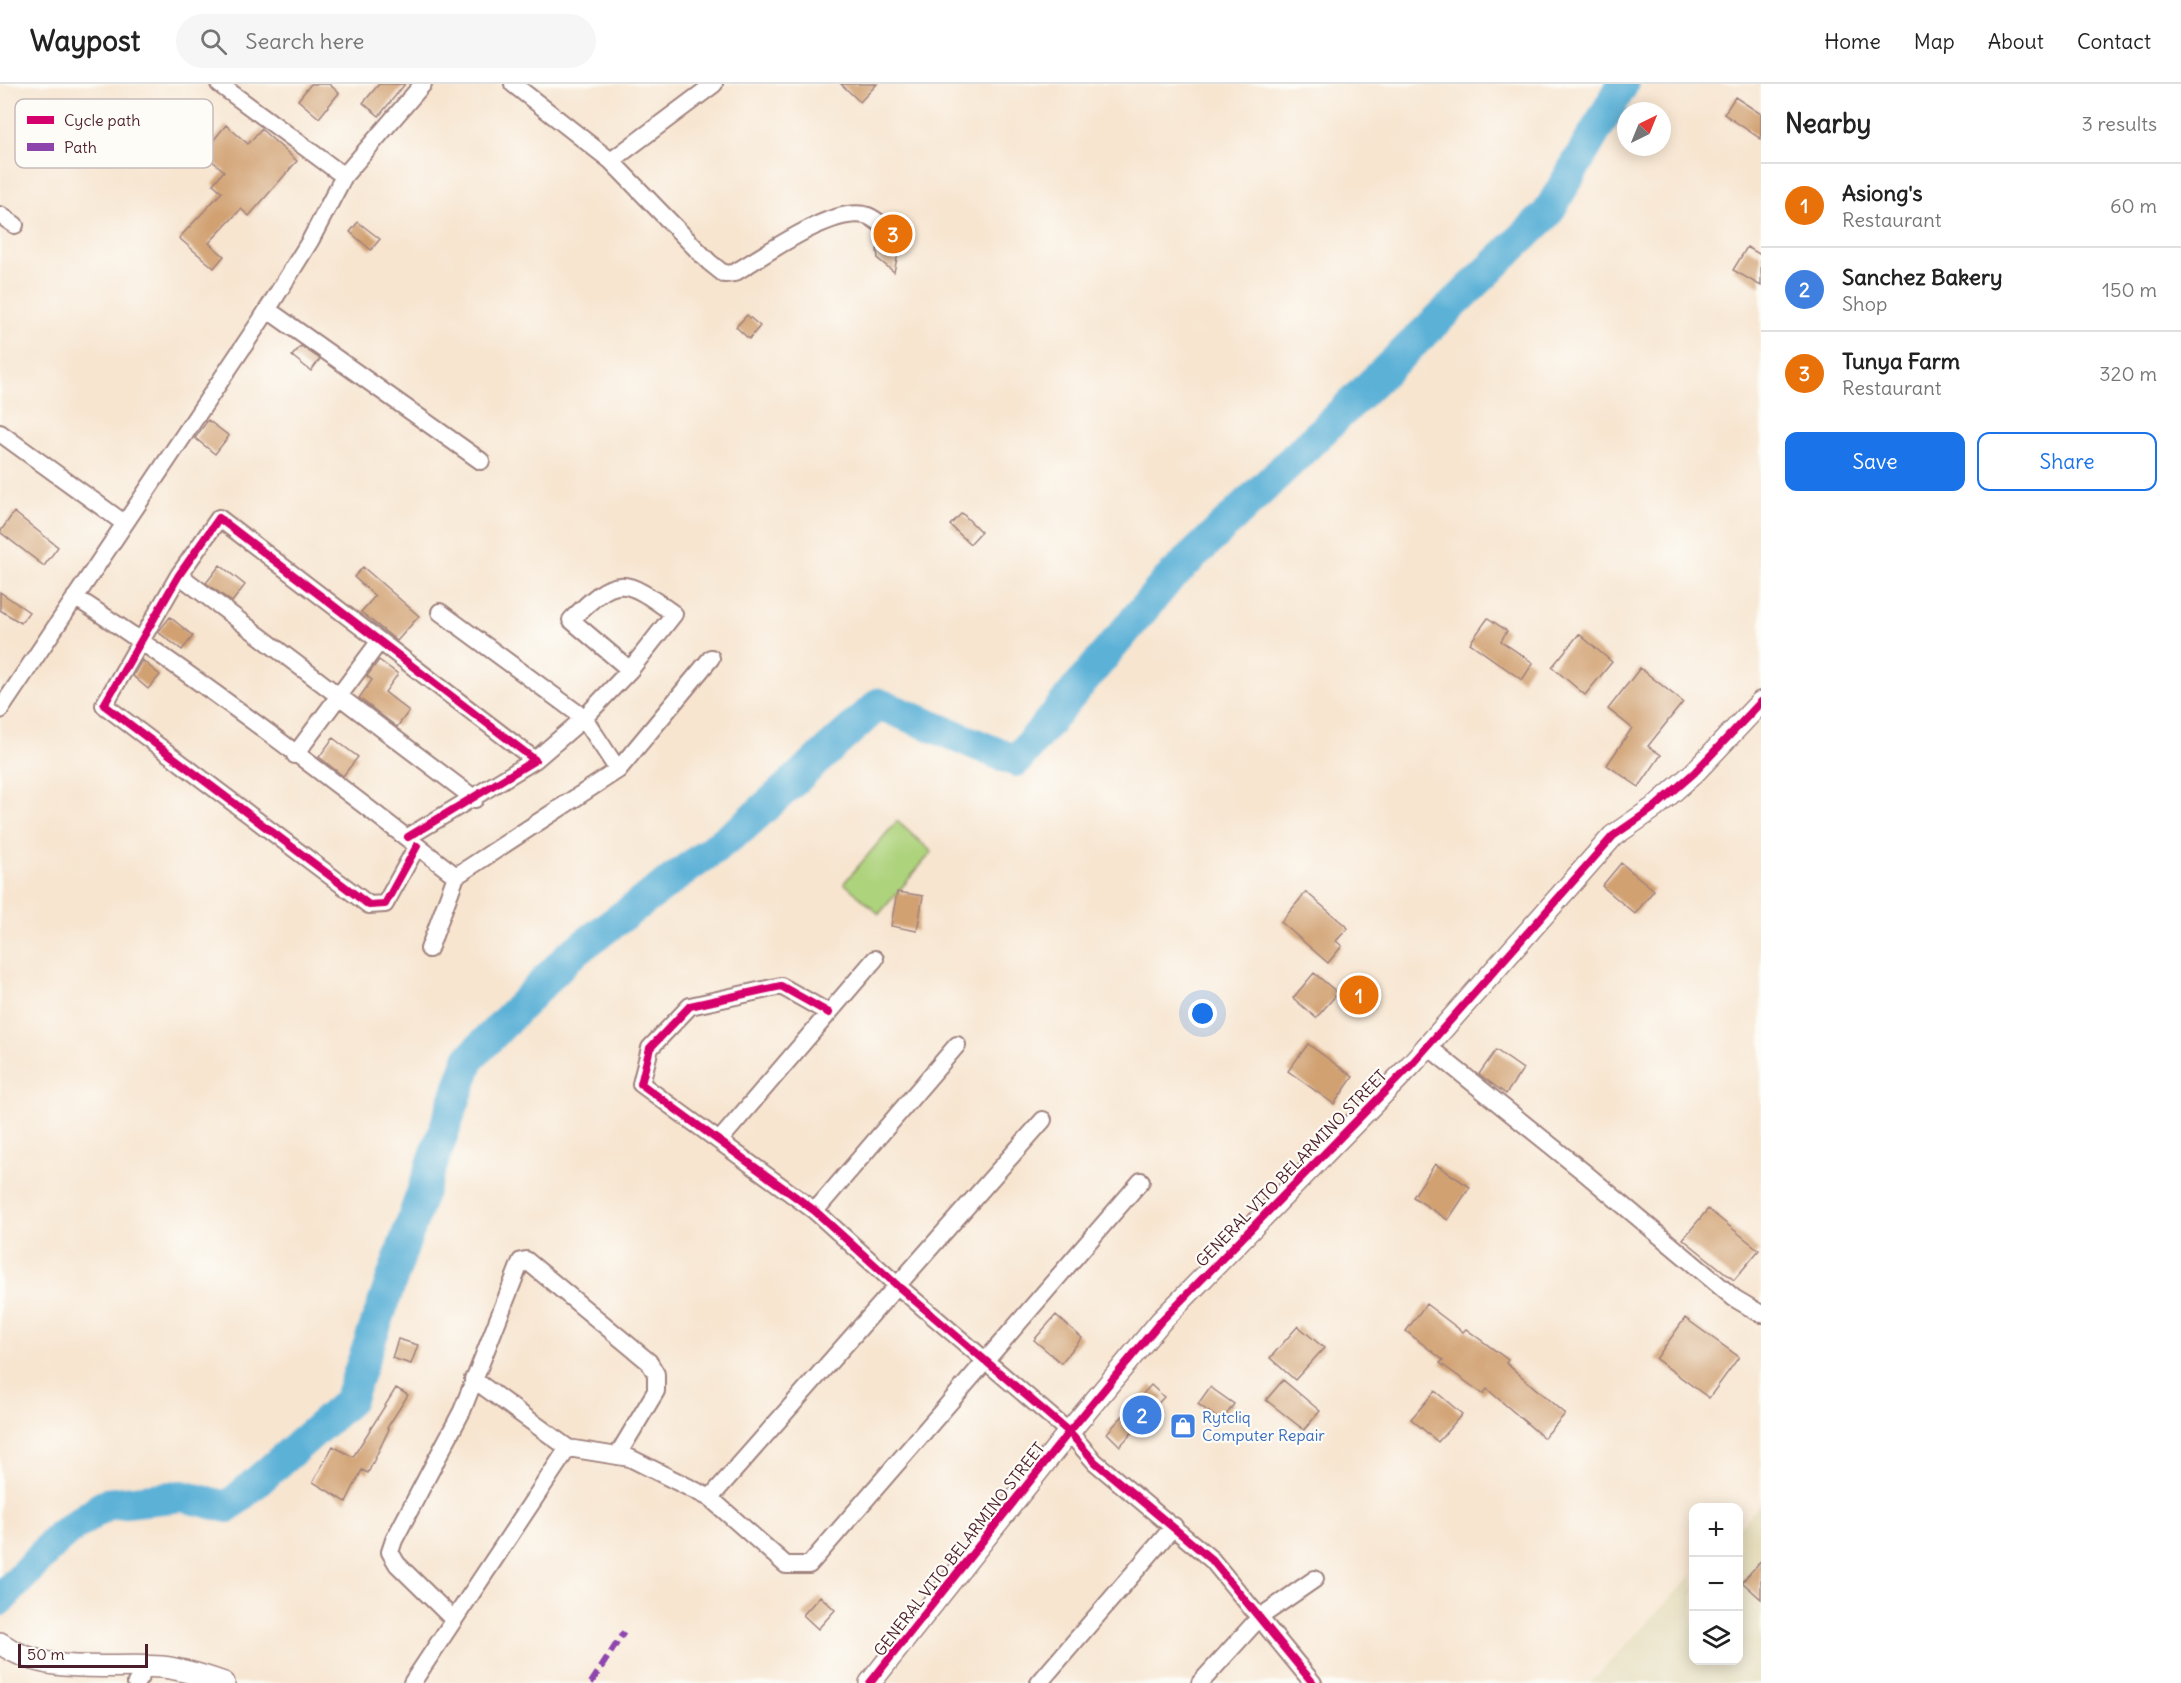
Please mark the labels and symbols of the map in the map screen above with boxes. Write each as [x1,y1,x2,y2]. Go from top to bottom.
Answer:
legend [15,99,213,168]
north arrow [1617,102,1671,156]
text: Cycle path [64,110,140,130]
text: Path [64,137,97,157]
pin: 3 [874,212,912,256]
pin: 1 [1340,972,1378,1018]
your location [1188,999,1217,1028]
street label: GENERAL VITO BELARMINO STREET [1191,1065,1391,1271]
pin: 2 [1122,1392,1162,1438]
place label: Rytcliq Computer Repair [1202,1407,1325,1445]
shop icon: Rytcliq Computer Repair [1168,1411,1198,1441]
street label: GENERAL VITO BELARMINO STREET [869,1438,1049,1660]
scale bar [18,1641,148,1668]

